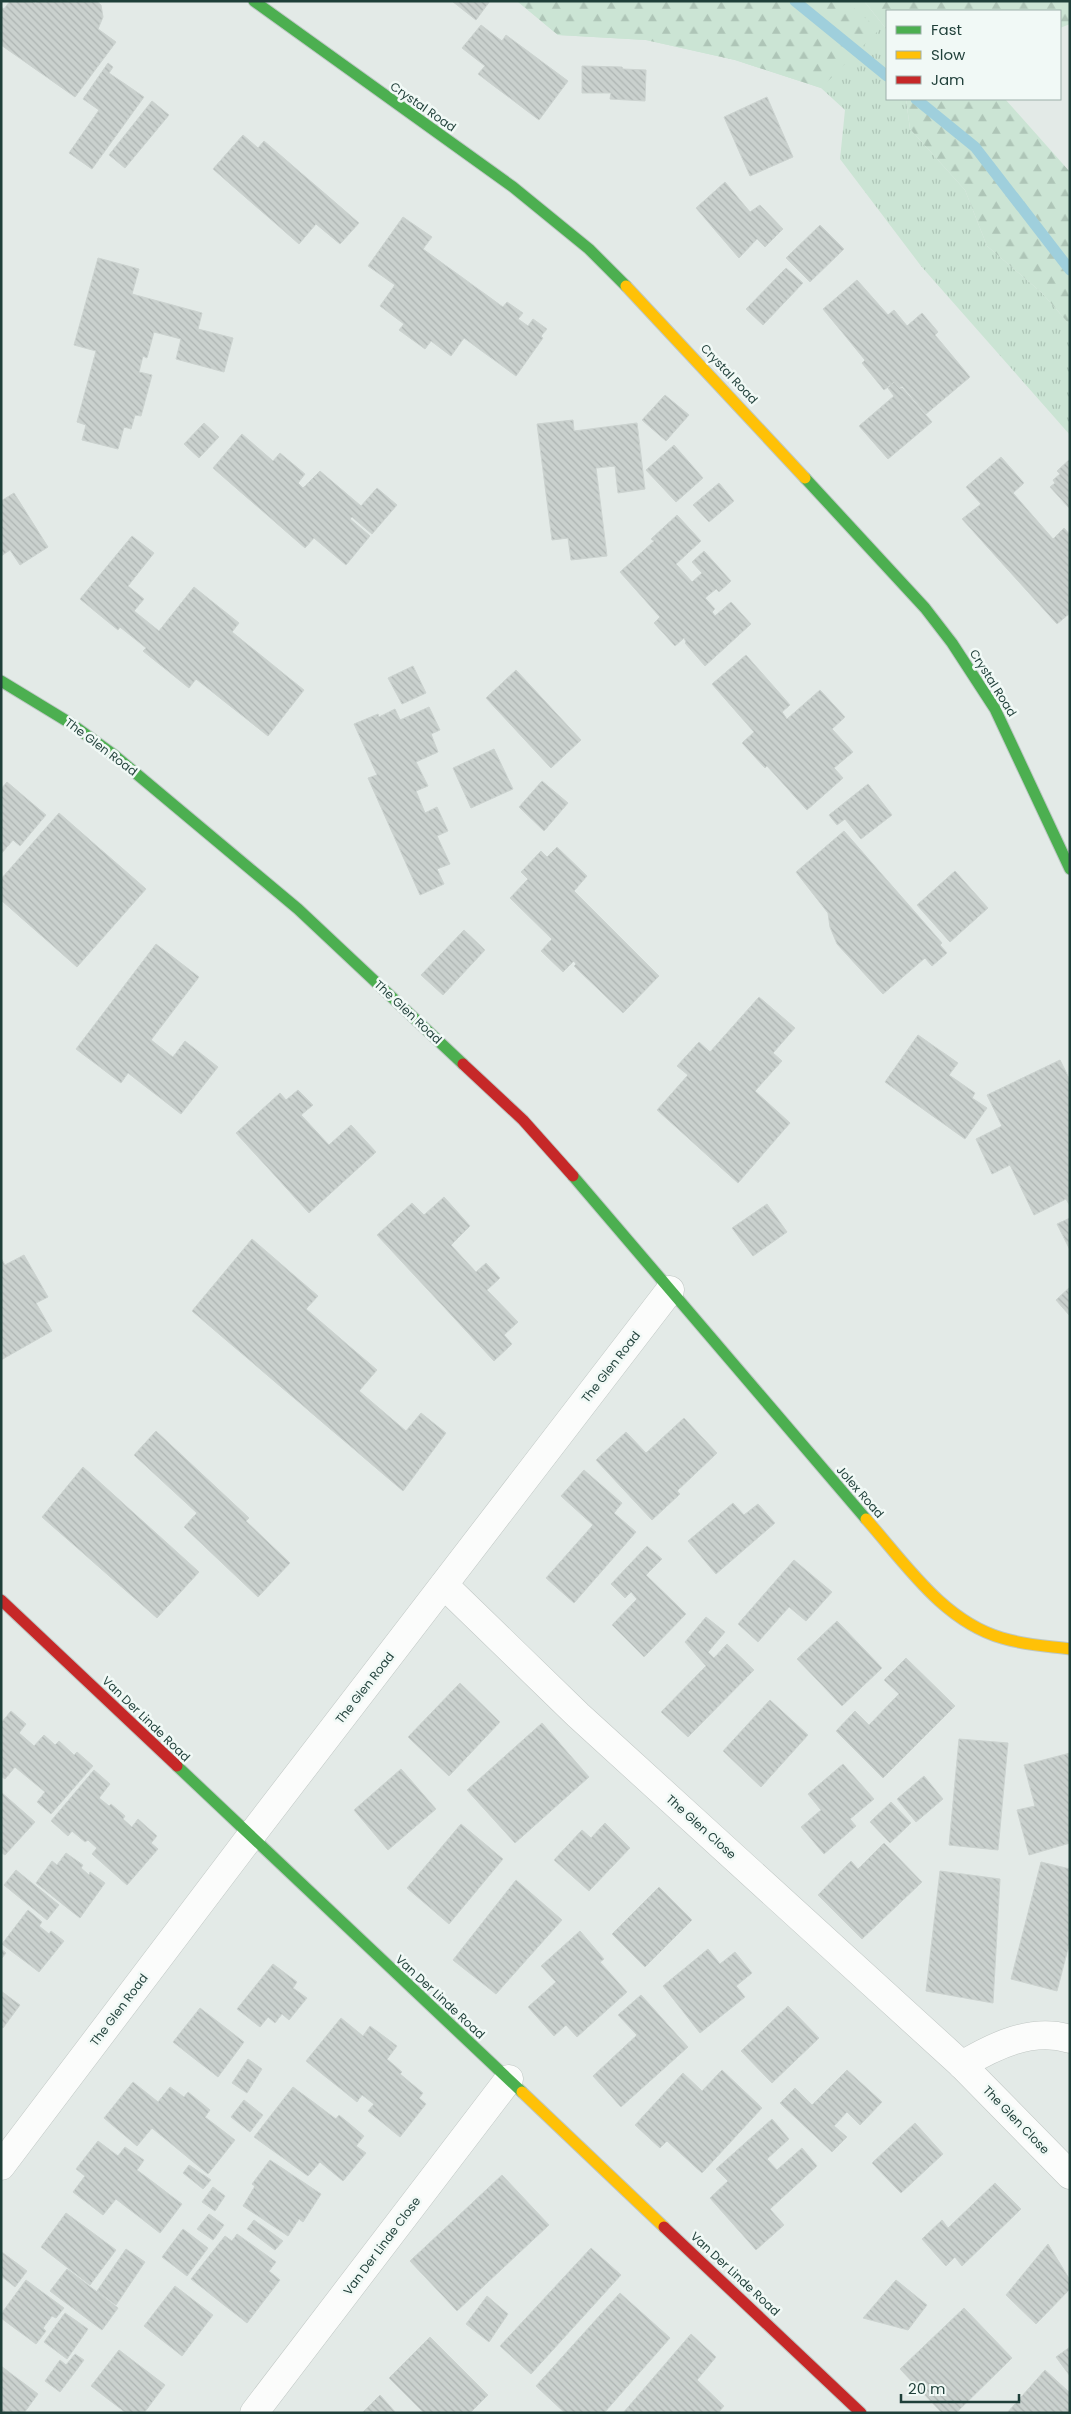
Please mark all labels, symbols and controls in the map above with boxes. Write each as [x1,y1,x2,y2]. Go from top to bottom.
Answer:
legend [886,10,1061,100]
text: Fast [931,19,962,40]
text: Slow [931,44,966,65]
text: Jam [931,69,965,90]
street label: Crystal Road [387,78,460,136]
street label: Crystal Road [697,340,762,407]
street label: Crystal Road [966,646,1021,720]
street label: The Glen Road [62,714,141,779]
street label: The Glen Road [371,976,446,1047]
street label: The Glen Road [577,1327,644,1406]
street label: Jolex Road [833,1462,888,1522]
street label: The Glen Road [331,1648,398,1727]
street label: Van Der Linde Road [99,1672,194,1765]
street label: The Glen Close [663,1791,740,1863]
street label: Van Der Linde Road [392,1951,489,2043]
street label: The Glen Road [86,1970,151,2049]
street label: The Glen Close [979,2082,1053,2158]
street label: Van Der Linde Close [339,2193,424,2298]
street label: Van Der Linde Road [687,2228,784,2320]
scale bar [901,2372,1018,2404]
text: 20 m [908,2378,946,2399]

